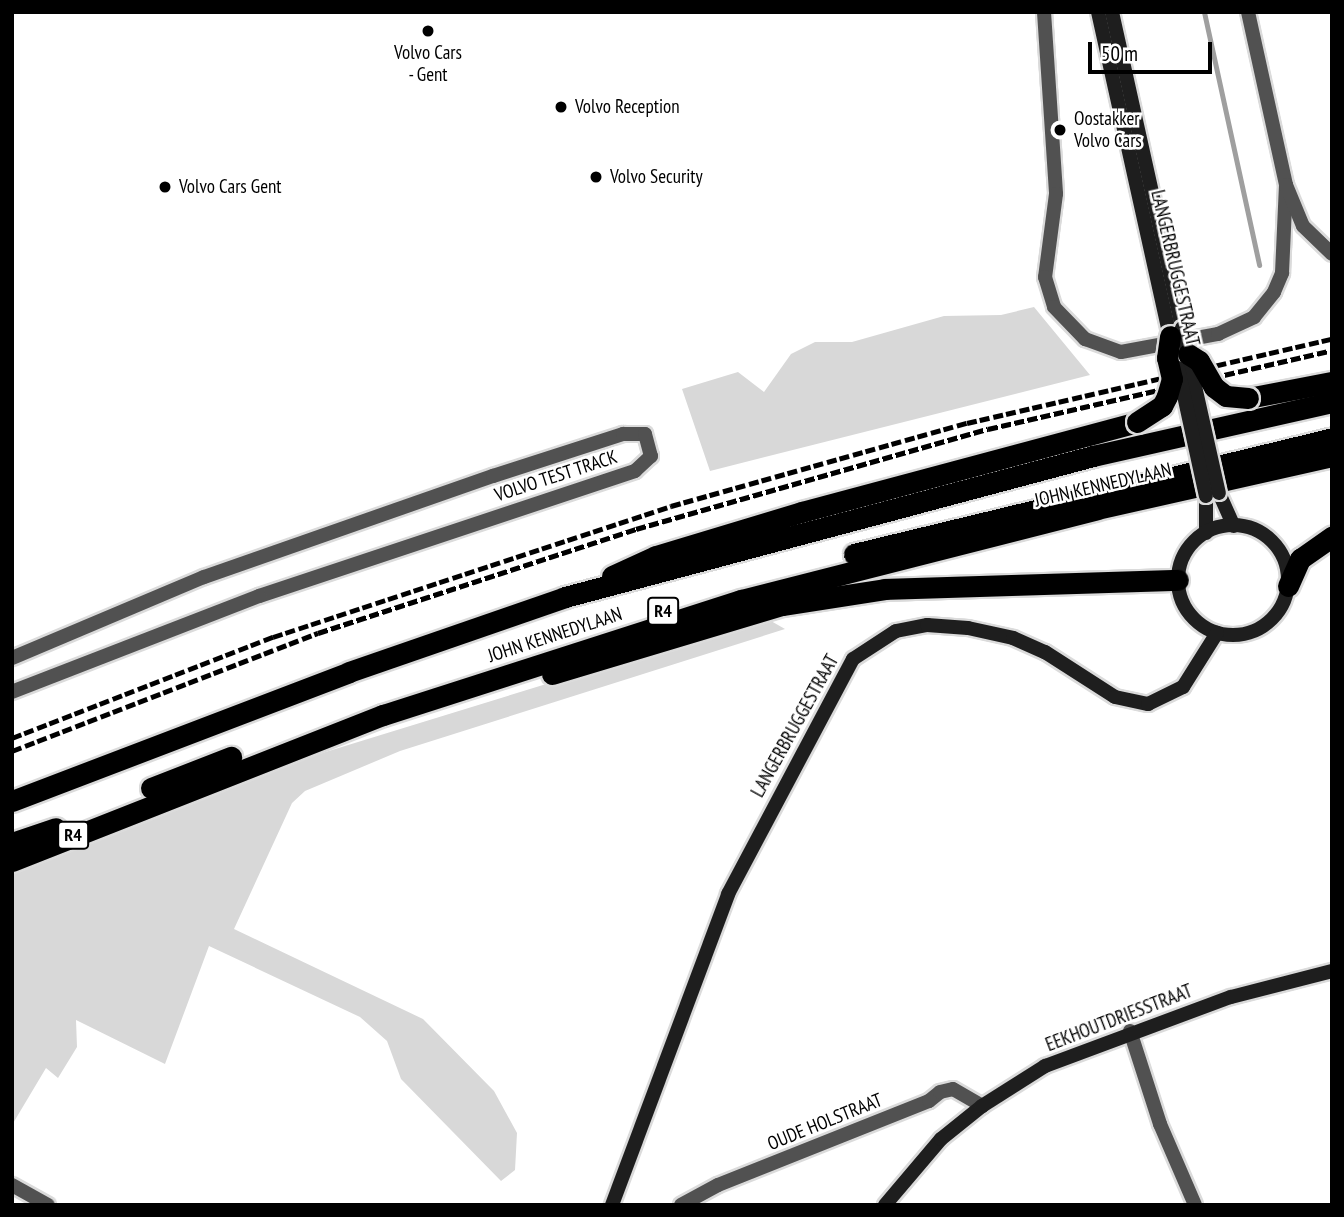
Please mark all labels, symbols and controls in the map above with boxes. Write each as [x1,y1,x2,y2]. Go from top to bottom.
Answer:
marker: Volvo Cars - Gent [420,23,436,39]
scale bar [1092,28,1216,72]
text: 50 m [1101,40,1138,67]
place label: Volvo Cars - Gent [394,42,462,86]
place label: Volvo Reception [575,96,680,118]
marker: Volvo Reception [553,99,569,115]
place label: Oostakker Volvo Cars [1074,108,1142,152]
marker: Oostakker Volvo Cars [1052,122,1068,138]
place label: Volvo Security [610,166,703,188]
marker: Volvo Security [588,169,604,185]
place label: Volvo Cars Gent [179,176,282,198]
marker: Volvo Cars Gent [157,179,173,195]
street label: LANGERBRUGGESTRAAT [1146,188,1204,348]
street label: VOLVO TEST TRACK [491,445,621,507]
street label: JOHN KENNEDYLAAN [1032,458,1174,512]
road number: R4 [646,596,680,626]
street label: JOHN KENNEDYLAAN [485,603,625,667]
street label: LANGERBRUGGESTRAAT [746,651,844,801]
road number: R4 [56,820,90,850]
street label: EEKHOUTDRIESSTRAAT [1042,980,1196,1056]
street label: OUDE HOLSTRAAT [764,1089,886,1155]

